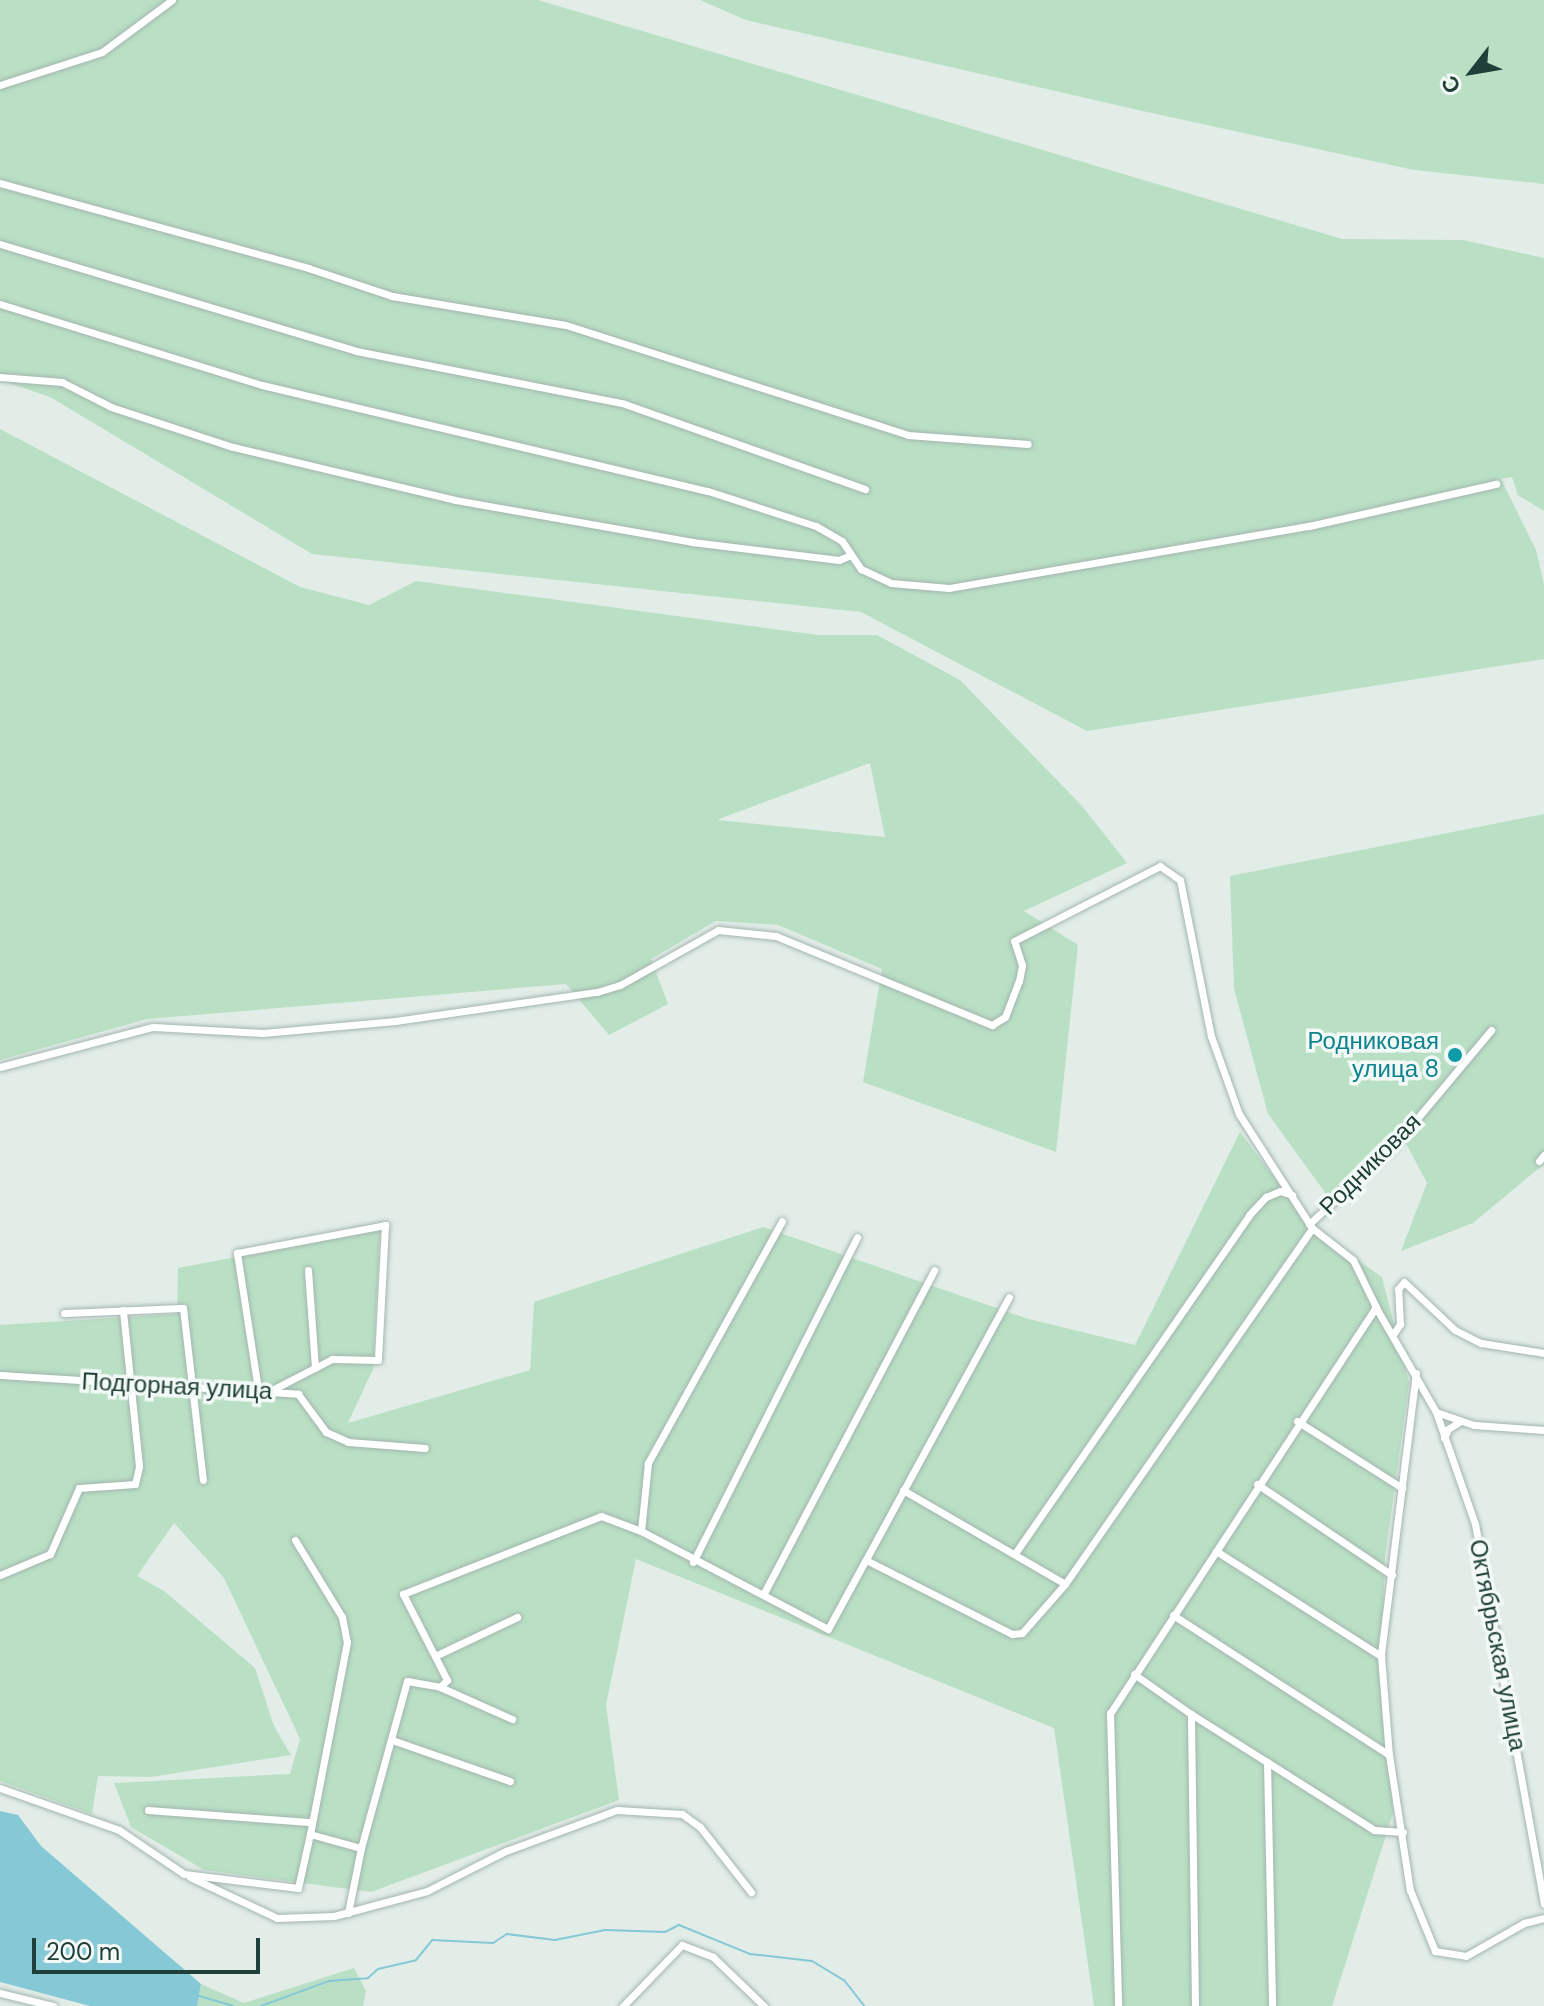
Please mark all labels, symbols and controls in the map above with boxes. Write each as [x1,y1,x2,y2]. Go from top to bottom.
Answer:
north arrow [1432,32,1512,112]
text: С [1434,70,1468,99]
place label: Родниковая улица 8 [1308,1027,1439,1083]
marker: Родниковая улица 8 [1446,1046,1464,1064]
street label: Родниковая [1313,1107,1427,1221]
street label: Подгорная улица [81,1367,273,1405]
street label: Октябрьская улица [1463,1537,1533,1753]
scale bar [36,1922,264,1972]
text: 200 m [46,1936,120,1967]

